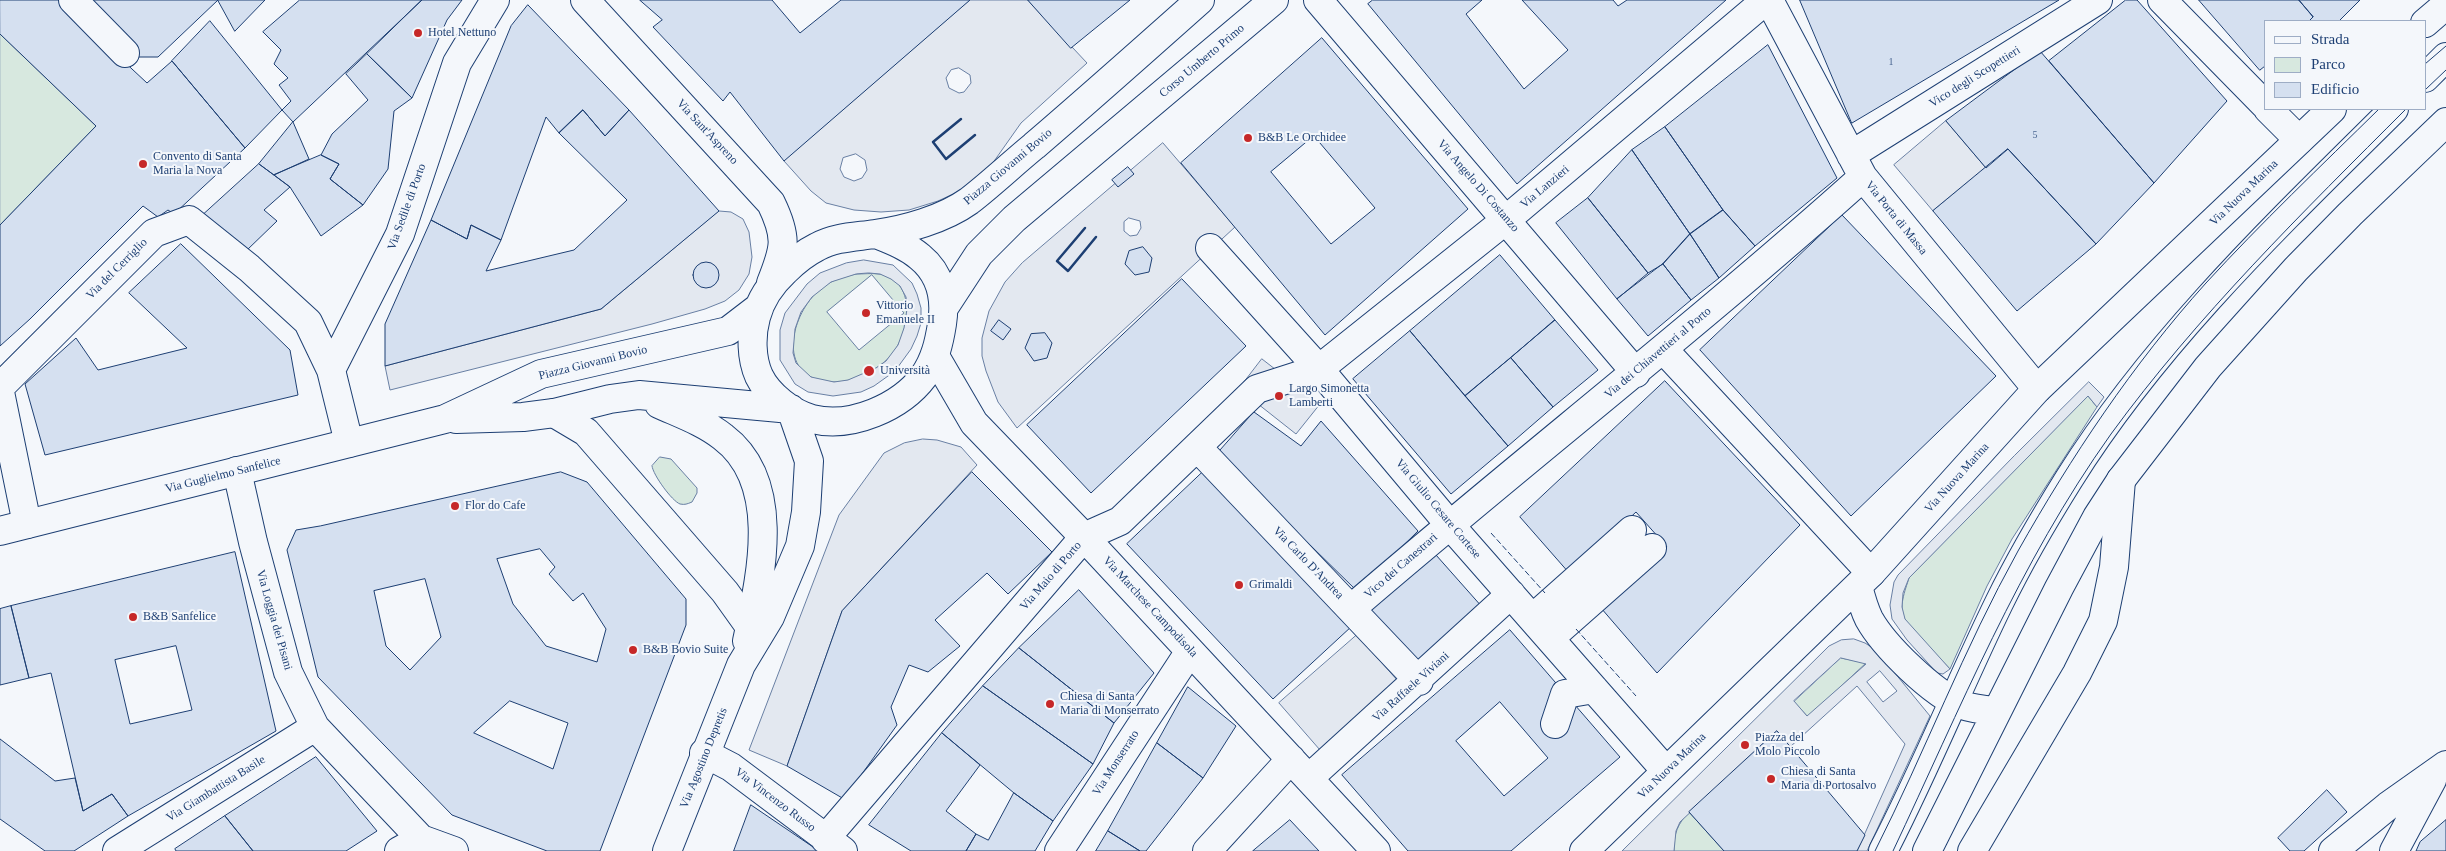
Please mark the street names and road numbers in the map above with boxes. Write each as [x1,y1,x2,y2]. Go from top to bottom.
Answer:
street label: Corso Umberto Primo [1157,21,1247,101]
street label: Vico degli Scopettieri [1927,43,2023,111]
street label: Via Sant'Aspreno [673,96,741,168]
street label: Piazza Giovanni Bovio [961,126,1055,208]
street label: Via Angelo Di Costanzo [1434,137,1522,235]
street label: Via Nuova Marina [2207,157,2281,229]
street label: Via Sedile di Porto [385,162,429,252]
street label: Via Lanzieri [1518,162,1572,212]
street label: Via Porta di Massa [1862,178,1930,258]
street label: Via del Cerriglio [83,235,151,303]
street label: Via dei Chiavettieri al Porto [1602,304,1714,402]
street label: Piazza Giovanni Bovio [537,343,649,383]
street label: Via Nuova Marina [1922,440,1992,516]
street label: Via Guglielmo Sanfelice [164,454,282,496]
street label: Via Giulio Cesare Cortese [1392,456,1484,562]
street label: Via Carlo D'Andrea [1270,524,1346,602]
street label: Vico dei Canestrari [1361,530,1441,602]
street label: Via Maio di Porto [1017,539,1085,613]
street label: Via Marchese Campodisola [1100,554,1200,660]
street label: Via Loggia dei Pisani [253,568,295,672]
street label: Via Raffaele Viviani [1370,649,1452,725]
street label: Via Agostino Depretis [677,706,731,810]
street label: Via Monserrato [1090,728,1142,798]
street label: Via Nuova Marina [1635,730,1709,802]
street label: Via Giambattista Basile [164,753,268,825]
street label: Via Vincenzo Russo [732,765,818,835]

